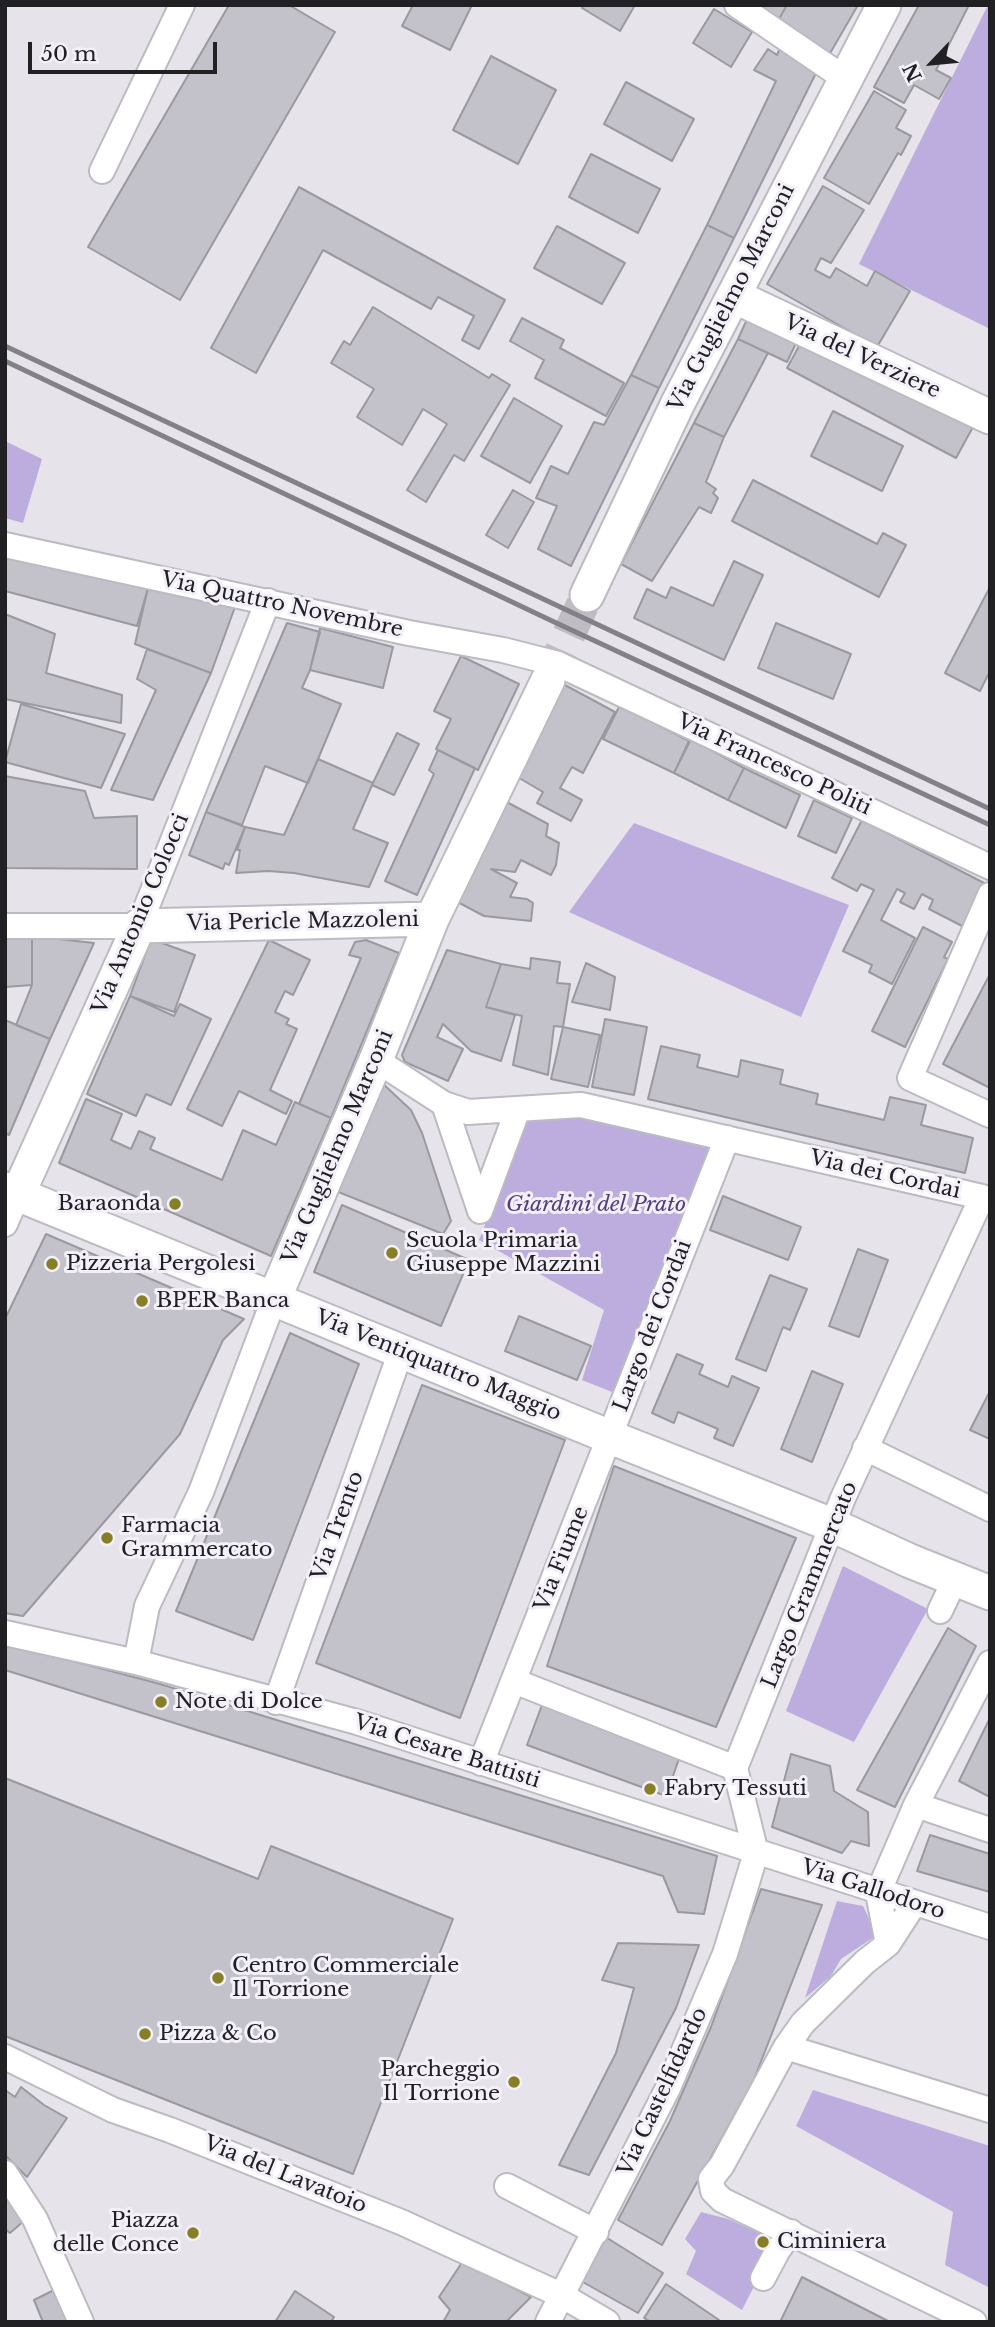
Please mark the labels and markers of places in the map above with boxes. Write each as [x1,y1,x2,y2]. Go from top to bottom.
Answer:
place label: Baraonda [58,1191,161,1217]
marker: Baraonda [167,1196,183,1212]
place label: Scuola Primaria Giuseppe Mazzini [406,1228,600,1278]
marker: Scuola Primaria Giuseppe Mazzini [384,1245,400,1261]
place label: Pizzeria Pergolesi [66,1251,255,1277]
marker: Pizzeria Pergolesi [44,1256,60,1272]
place label: BPER Banca [156,1288,289,1314]
marker: BPER Banca [134,1293,150,1309]
place label: Farmacia Grammercato [121,1513,272,1563]
marker: Farmacia Grammercato [99,1530,115,1546]
place label: Note di Dolce [175,1689,323,1715]
marker: Note di Dolce [153,1694,169,1710]
place label: Fabry Tessuti [664,1776,807,1802]
marker: Fabry Tessuti [642,1781,658,1797]
place label: Centro Commerciale Il Torrione [232,1953,459,2003]
marker: Centro Commerciale Il Torrione [210,1970,226,1986]
place label: Pizza & Co [159,2021,277,2047]
marker: Pizza & Co [137,2026,153,2042]
place label: Parcheggio Il Torrione [381,2057,500,2107]
marker: Parcheggio Il Torrione [506,2074,522,2090]
place label: Piazza delle Conce [53,2208,179,2258]
marker: Piazza delle Conce [185,2225,201,2241]
place label: Ciminiera [777,2229,886,2255]
marker: Ciminiera [755,2234,771,2250]

